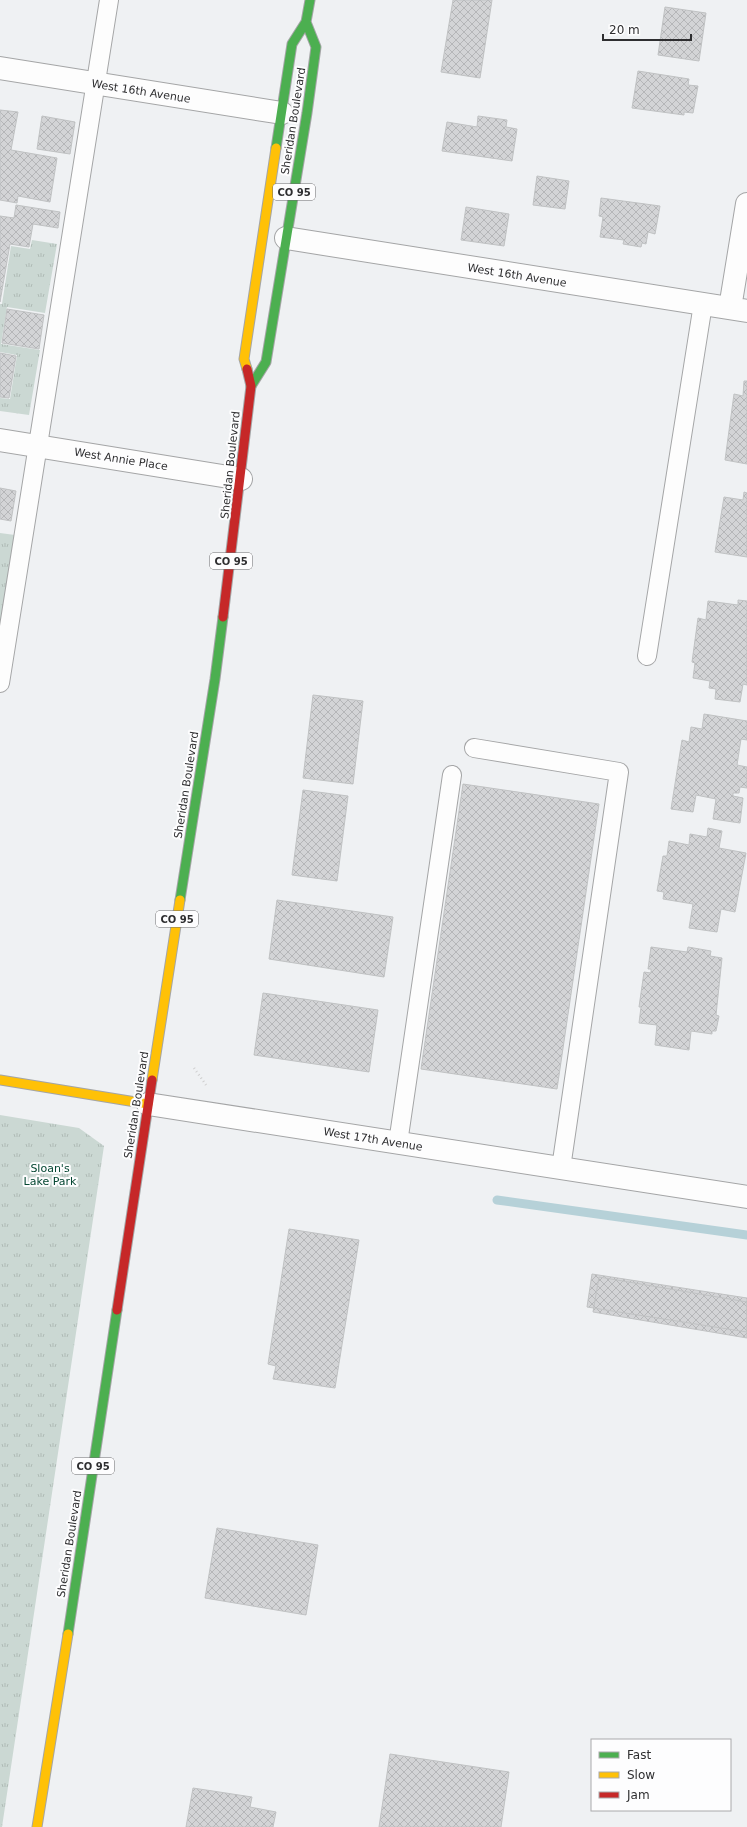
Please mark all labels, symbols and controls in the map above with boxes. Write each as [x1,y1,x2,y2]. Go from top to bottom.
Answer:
scale bar [603,16,691,42]
text: 20 m [609,23,640,37]
street label: Sheridan Boulevard [279,67,308,175]
street label: West 16th Avenue [90,77,192,106]
road number: CO 95 [273,184,315,200]
street label: West 16th Avenue [466,261,568,290]
street label: Sheridan Boulevard [218,411,243,520]
street label: West Annie Place [73,446,169,473]
road number: CO 95 [210,553,252,569]
street label: Sheridan Boulevard [172,731,201,839]
road number: CO 95 [156,911,198,927]
street label: Sheridan Boulevard [122,1051,151,1159]
street label: West 17th Avenue [322,1125,424,1154]
park label: Sloan's Lake Park [24,1162,77,1188]
road number: CO 95 [72,1458,114,1474]
street label: Sheridan Boulevard [55,1490,84,1598]
legend [591,1739,731,1811]
text: Fast [627,1748,651,1762]
text: Slow [627,1768,655,1782]
text: Jam [626,1788,650,1802]

